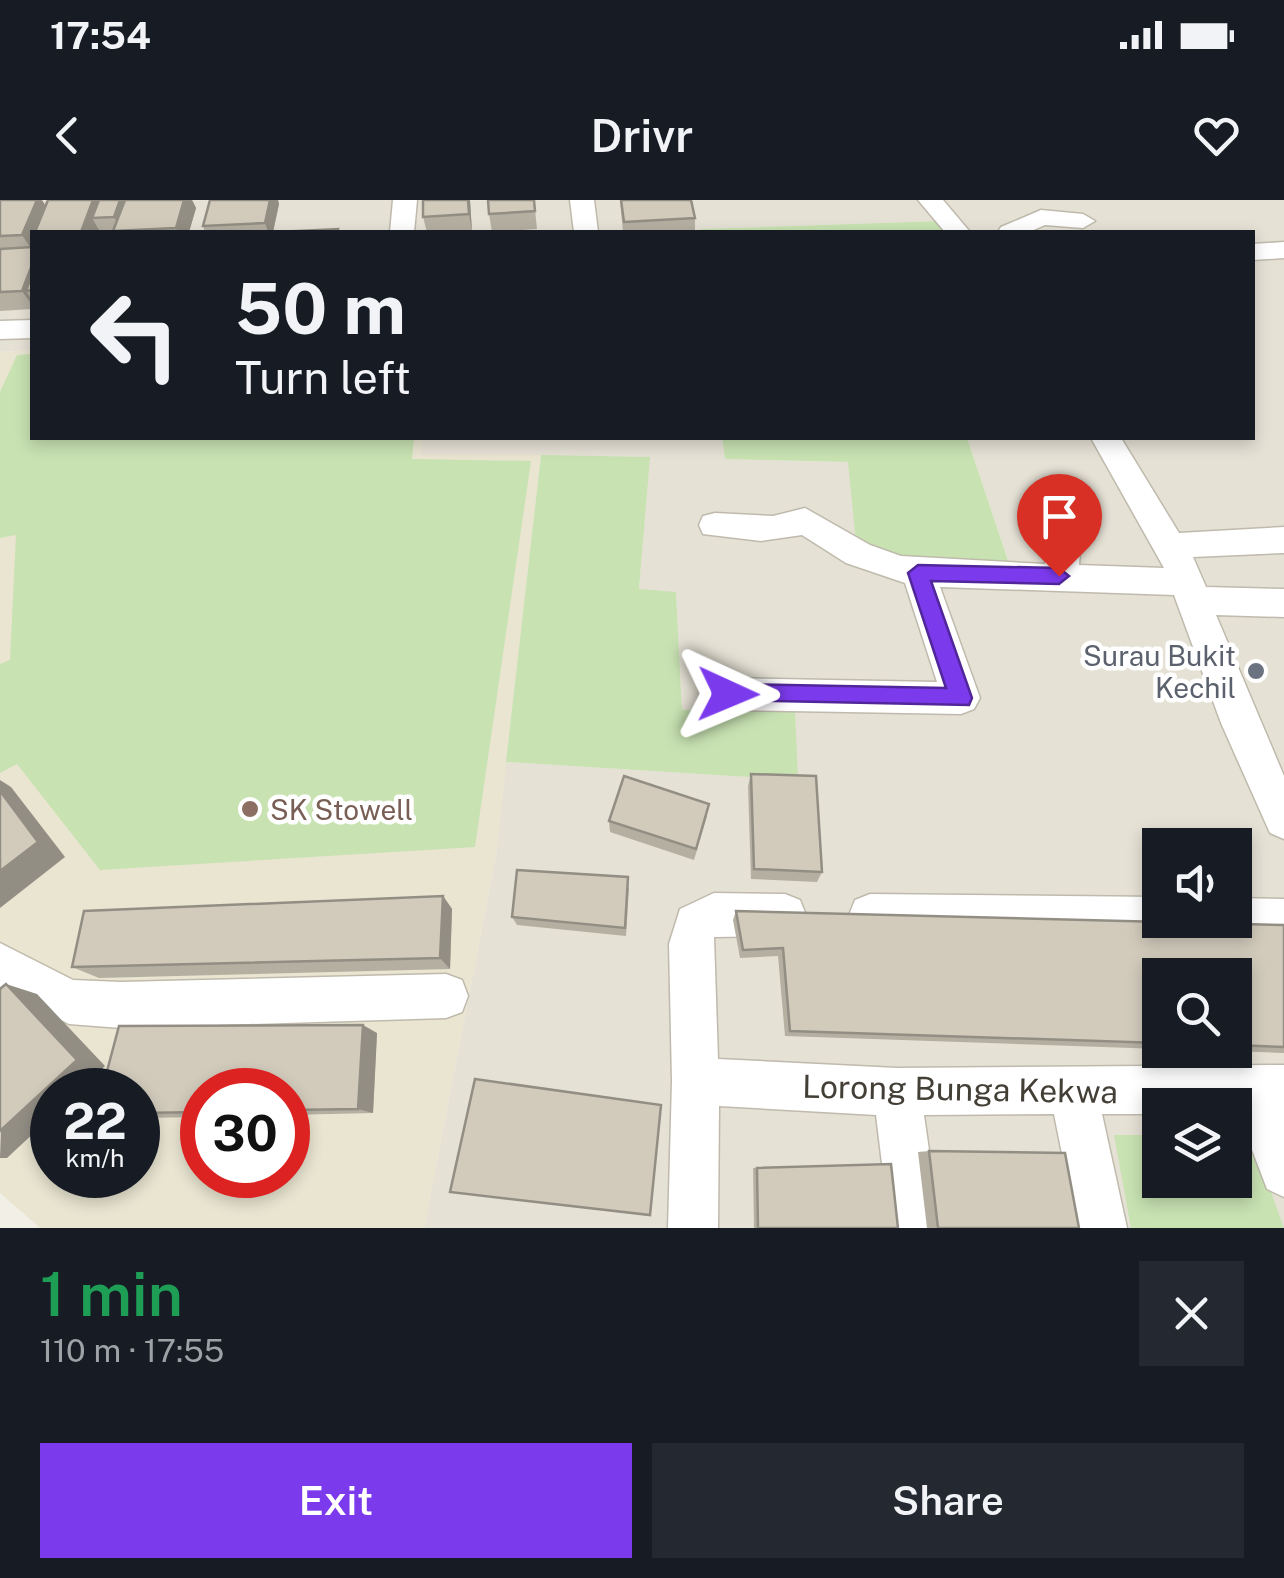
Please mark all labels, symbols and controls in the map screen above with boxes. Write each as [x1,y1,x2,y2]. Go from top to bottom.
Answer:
text: 17:54 [50,13,151,58]
icon: back [40,108,95,163]
icon: heart [1189,108,1244,163]
text: Drivr [591,109,693,162]
text: 50 m [235,267,406,350]
icon: left [70,270,200,400]
text: Turn left [235,351,411,404]
pin [1017,474,1102,577]
icon: arrive [1032,489,1087,544]
place label: Surau Bukit Kechil [1083,639,1236,704]
position arrow [676,642,780,746]
marker: Surau Bukit Kechil [1245,660,1267,682]
place label: SK Stowell [270,793,413,826]
marker: SK Stowell [239,798,261,820]
map controls [1142,828,1252,1198]
button: sound [1142,828,1252,938]
button: search [1142,958,1252,1068]
speed limit sign: 30 [180,1068,310,1198]
street label: Lorong Bunga Kekwa [802,1068,1118,1110]
button: layers [1142,1088,1252,1198]
text: 22 [63,1091,127,1150]
text: km/h [66,1143,124,1173]
text: 1 min [40,1259,183,1330]
button: close [1139,1261,1244,1366]
text: 110 m · 17:55 [40,1332,224,1369]
button: Exit [40,1443,632,1558]
button: Share [652,1443,1244,1558]

